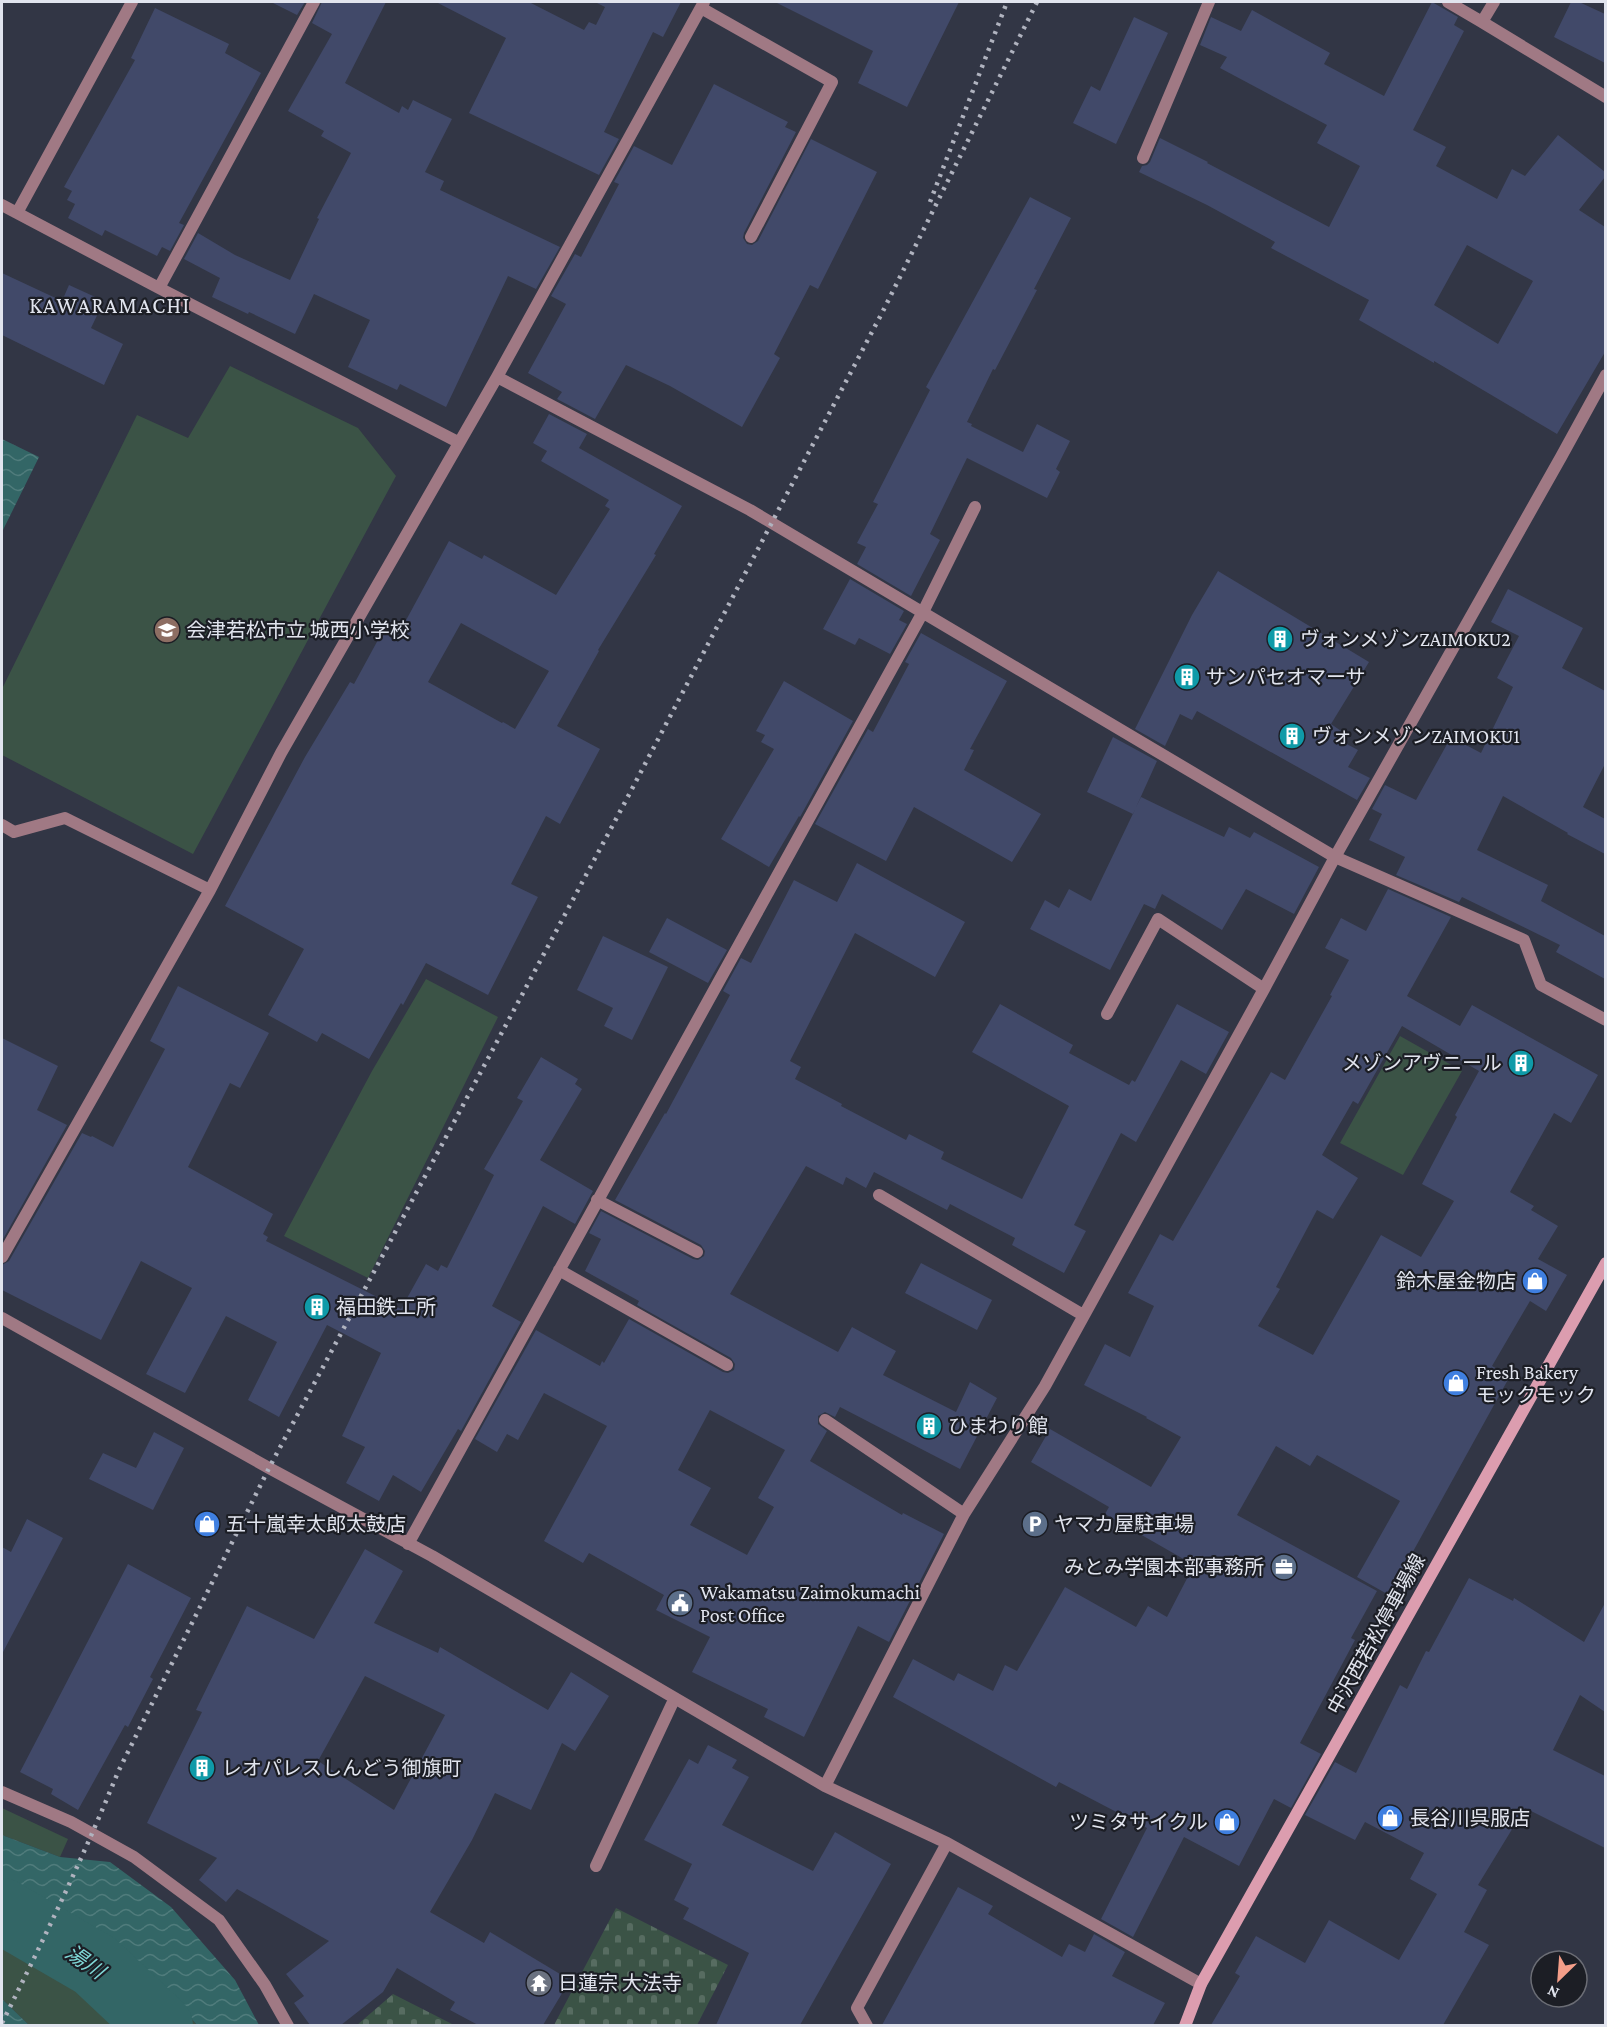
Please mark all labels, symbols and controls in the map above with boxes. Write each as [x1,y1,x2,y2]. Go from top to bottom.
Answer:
district label: KAWARAMACHI [29,293,191,318]
school or university icon: 会津若松市立 城西小学校 [152,615,182,645]
place label: 会津若松市立 城西小学校 [186,619,410,641]
building icon: ヴォンメゾンZAIMOKU2 [1265,624,1295,654]
place label: ヴォンメゾンZAIMOKU2 [1300,628,1511,650]
building icon: サンパセオマーサ [1172,662,1202,692]
place label: サンパセオマーサ [1206,666,1366,688]
building icon: ヴォンメゾンZAIMOKU1 [1277,721,1307,751]
place label: ヴォンメゾンZAIMOKU1 [1312,725,1520,747]
building icon: メゾンアヴニール [1506,1048,1536,1078]
place label: メゾンアヴニール [1342,1052,1502,1074]
shop icon: 鈴木屋金物店 [1520,1266,1550,1296]
place label: 鈴木屋金物店 [1396,1270,1516,1292]
building icon: 福田鉄工所 [302,1292,332,1322]
place label: 福田鉄工所 [336,1296,436,1318]
place label: Fresh Bakery モックモック [1476,1361,1596,1406]
shop icon: Fresh Bakery モックモック [1441,1368,1471,1398]
building icon: ひまわり館 [914,1411,944,1441]
place label: ひまわり館 [948,1415,1048,1437]
shop icon: 五十嵐幸太郎太鼓店 [192,1509,222,1539]
parking icon: ヤマカ屋駐車場 [1020,1509,1050,1539]
place label: 五十嵐幸太郎太鼓店 [226,1513,406,1535]
place label: ヤマカ屋駐車場 [1054,1513,1194,1535]
street label: 中沢西若松停車場線 [1323,1550,1429,1718]
office icon: みとみ学園本部事務所 [1269,1552,1299,1582]
place label: みとみ学園本部事務所 [1064,1556,1264,1578]
place label: Wakamatsu Zaimokumachi Post Office [700,1581,920,1626]
public building icon: Wakamatsu Zaimokumachi Post Office [665,1588,695,1618]
building icon: レオパレスしんどう御旗町 [187,1753,217,1783]
place label: レオパレスしんどう御旗町 [222,1757,461,1779]
shop icon: 長谷川呉服店 [1375,1803,1405,1833]
shop icon: ツミタサイクル [1212,1807,1242,1837]
place label: 長谷川呉服店 [1410,1807,1530,1829]
place label: ツミタサイクル [1069,1811,1208,1833]
water label: 湯川 [61,1940,111,1985]
north arrow [1529,1949,1589,2009]
temple icon: 日蓮宗 大法寺 [524,1968,554,1998]
place label: 日蓮宗 大法寺 [558,1972,682,1994]
text: N [1544,1982,1561,2002]

